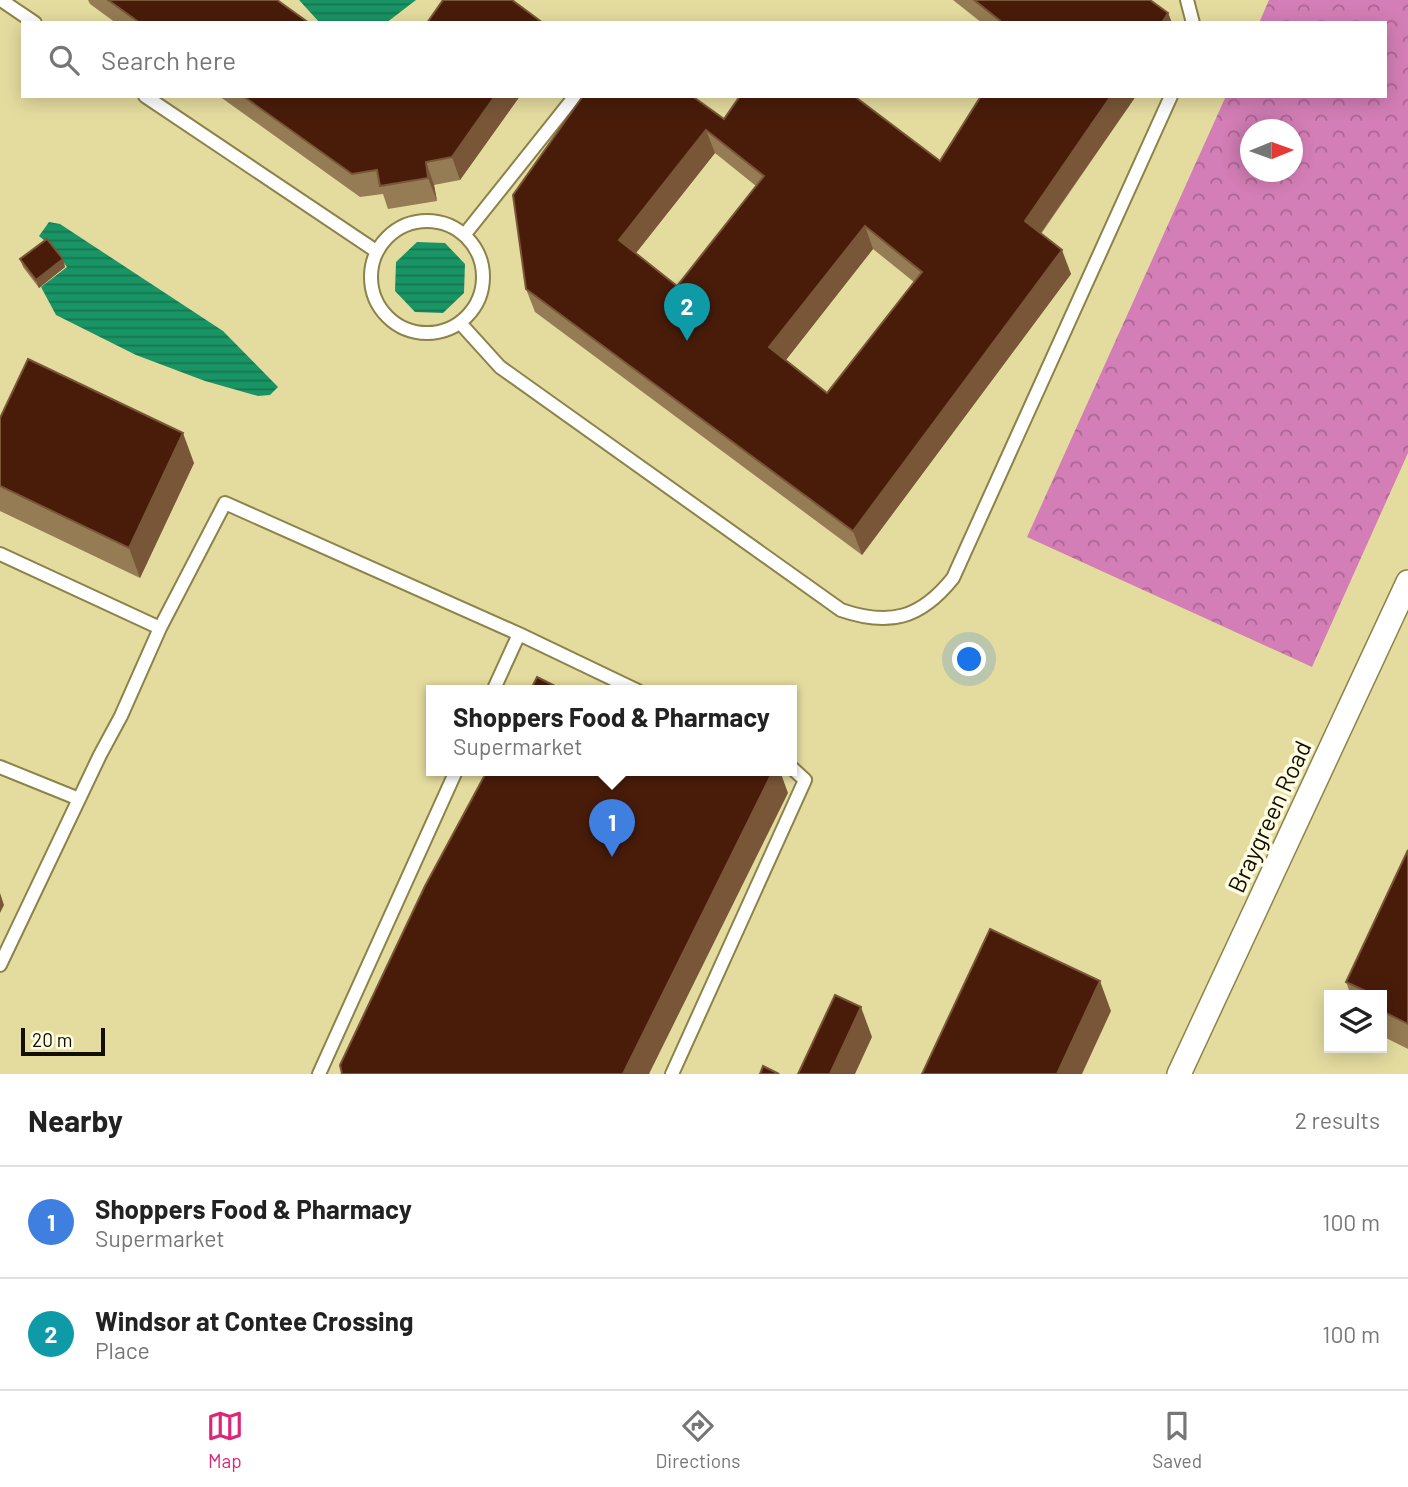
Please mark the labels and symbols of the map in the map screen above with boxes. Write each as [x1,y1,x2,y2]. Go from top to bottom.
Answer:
north arrow [1240,119,1303,182]
pin: 2 [664,283,710,341]
your location [952,642,986,676]
street label: Braygreen Road [1221,736,1316,897]
pin: 1 [589,799,635,857]
scale bar [21,1025,105,1057]

